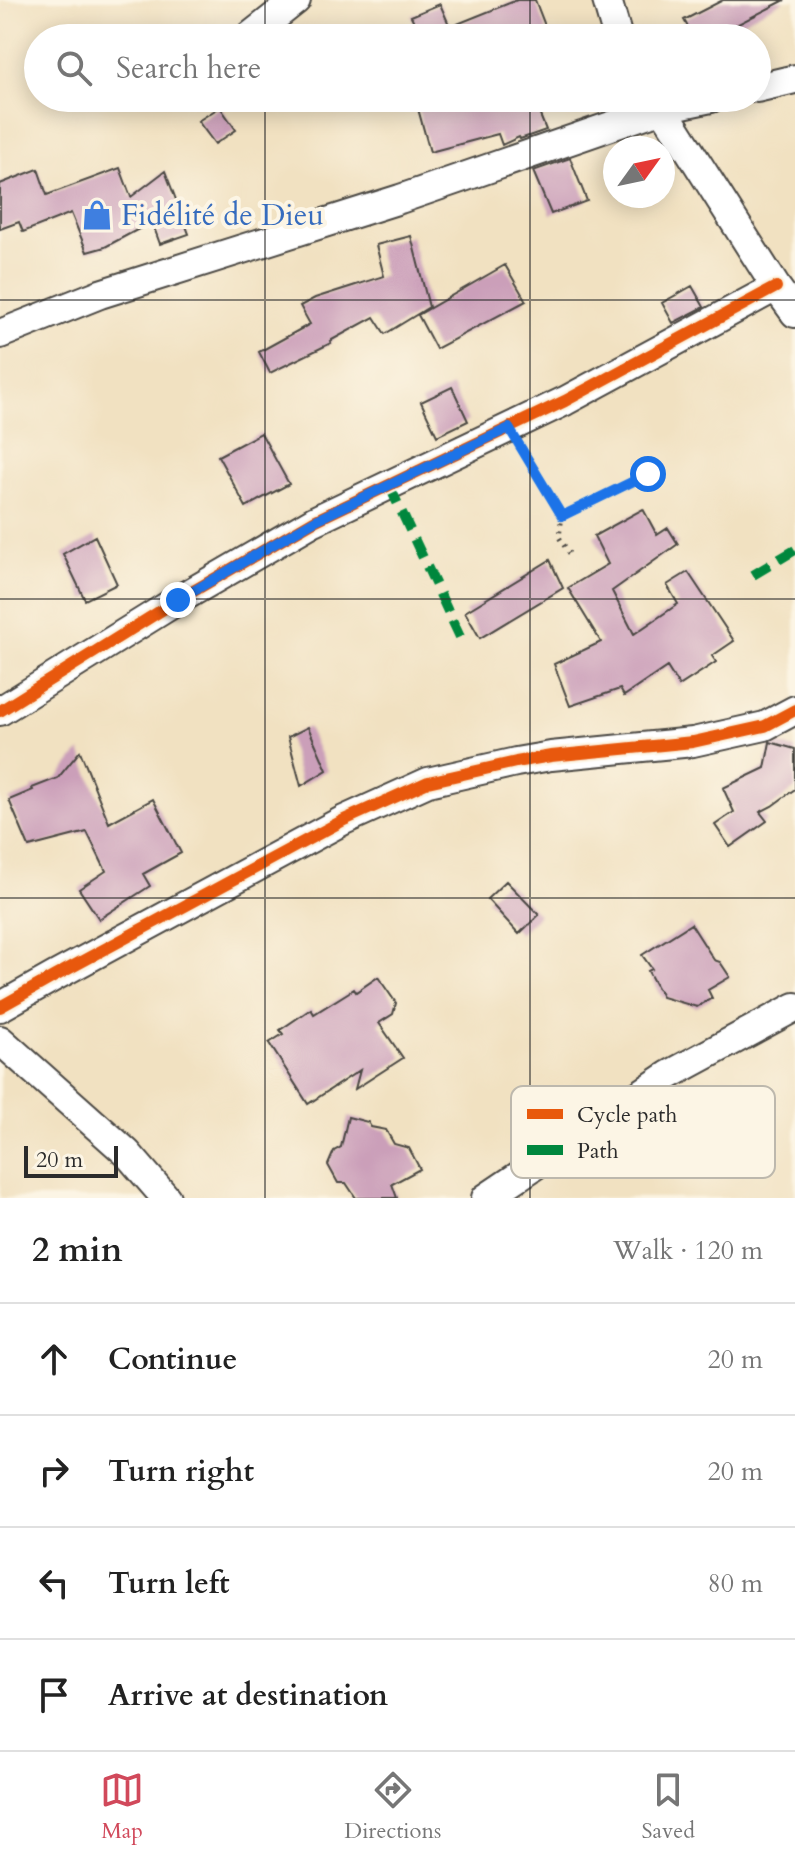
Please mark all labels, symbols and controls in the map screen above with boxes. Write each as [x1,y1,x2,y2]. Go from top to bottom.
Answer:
search box [24,24,771,112]
icon: search [52,46,96,90]
text: Search here [116,48,261,89]
north arrow [603,136,675,208]
place label: Fidélité de Dieu [121,195,324,236]
shop icon: Fidélité de Dieu [80,198,114,232]
route start [630,456,666,492]
route end [160,582,196,618]
legend [511,1086,775,1178]
text: Cycle path [577,1100,677,1130]
text: Path [577,1136,619,1166]
scale bar [24,1142,118,1178]
text: 20 m [36,1145,83,1175]
text: 2 min [32,1227,123,1273]
text: Walk · 120 m [613,1233,763,1268]
icon: ahead [32,1337,76,1381]
text: Continue [108,1339,237,1380]
text: 20 m [707,1342,763,1377]
icon: right [32,1449,76,1493]
text: Turn right [108,1451,254,1492]
text: 20 m [707,1454,763,1489]
icon: left [32,1561,76,1605]
text: Turn left [108,1563,230,1604]
text: 80 m [707,1566,763,1601]
icon: arrive [32,1673,76,1717]
text: Arrive at destination [108,1675,388,1716]
tab: Map [100,1768,144,1846]
tab: Directions [344,1768,441,1846]
tab: Saved [642,1768,695,1846]

